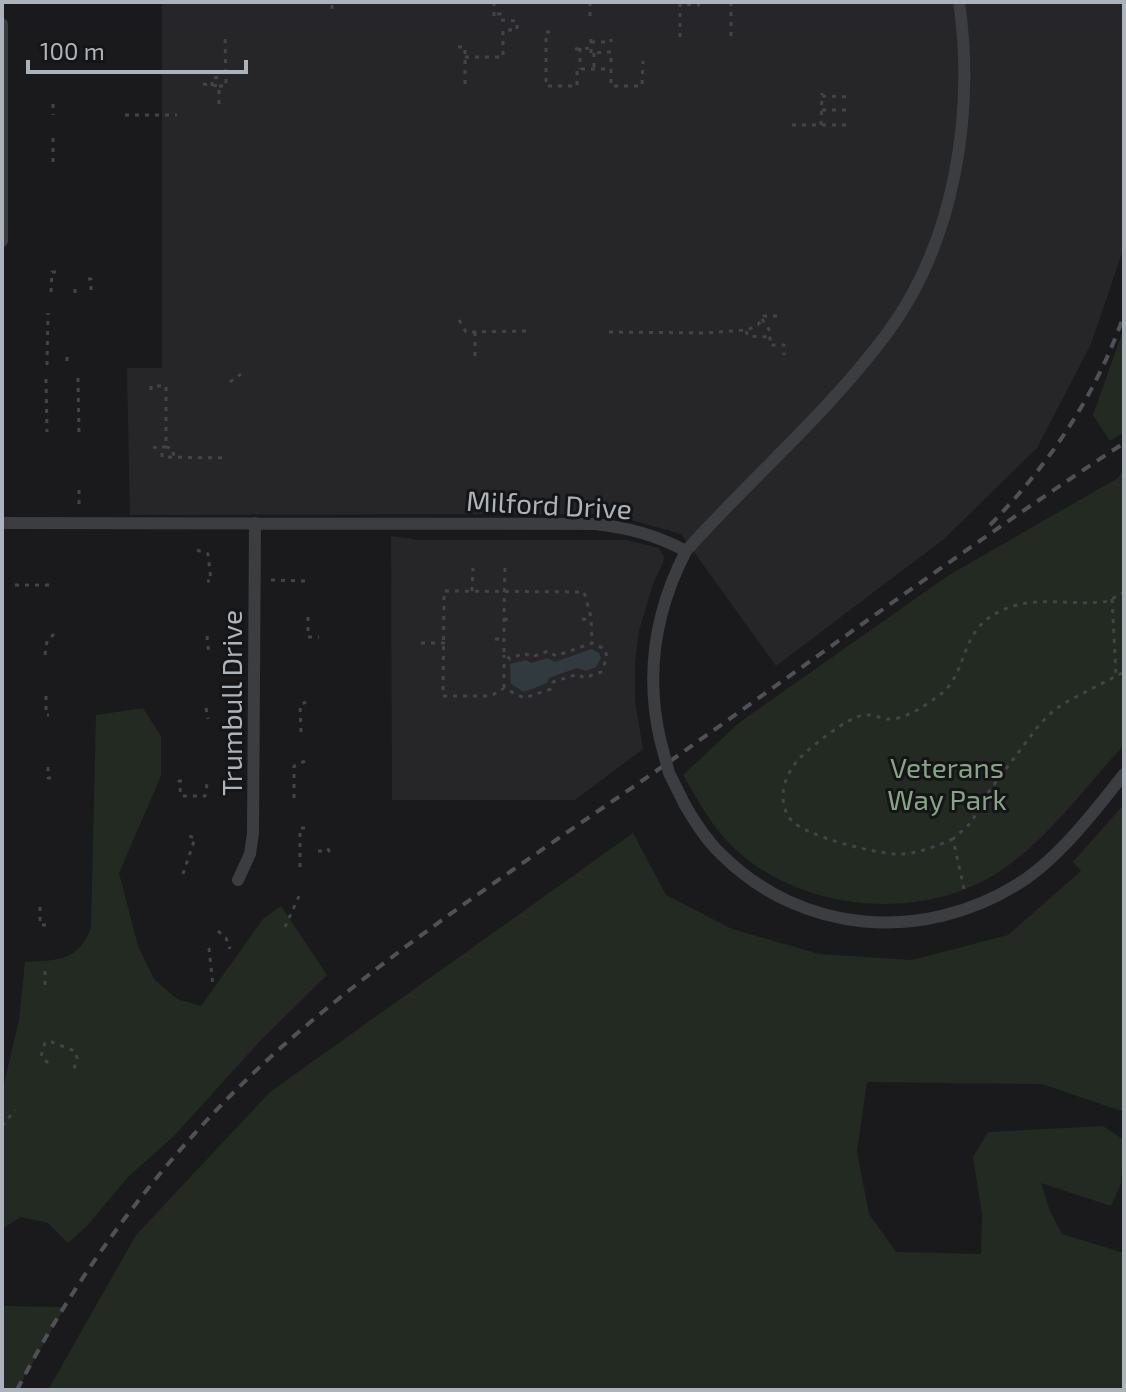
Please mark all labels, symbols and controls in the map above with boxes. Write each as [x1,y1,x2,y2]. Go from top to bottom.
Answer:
scale bar [28,24,246,74]
text: 100 m [40,36,105,65]
street label: Milford Drive [465,483,633,525]
street label: Trumbull Drive [214,610,248,796]
park label: Veterans Way Park [887,750,1007,816]

